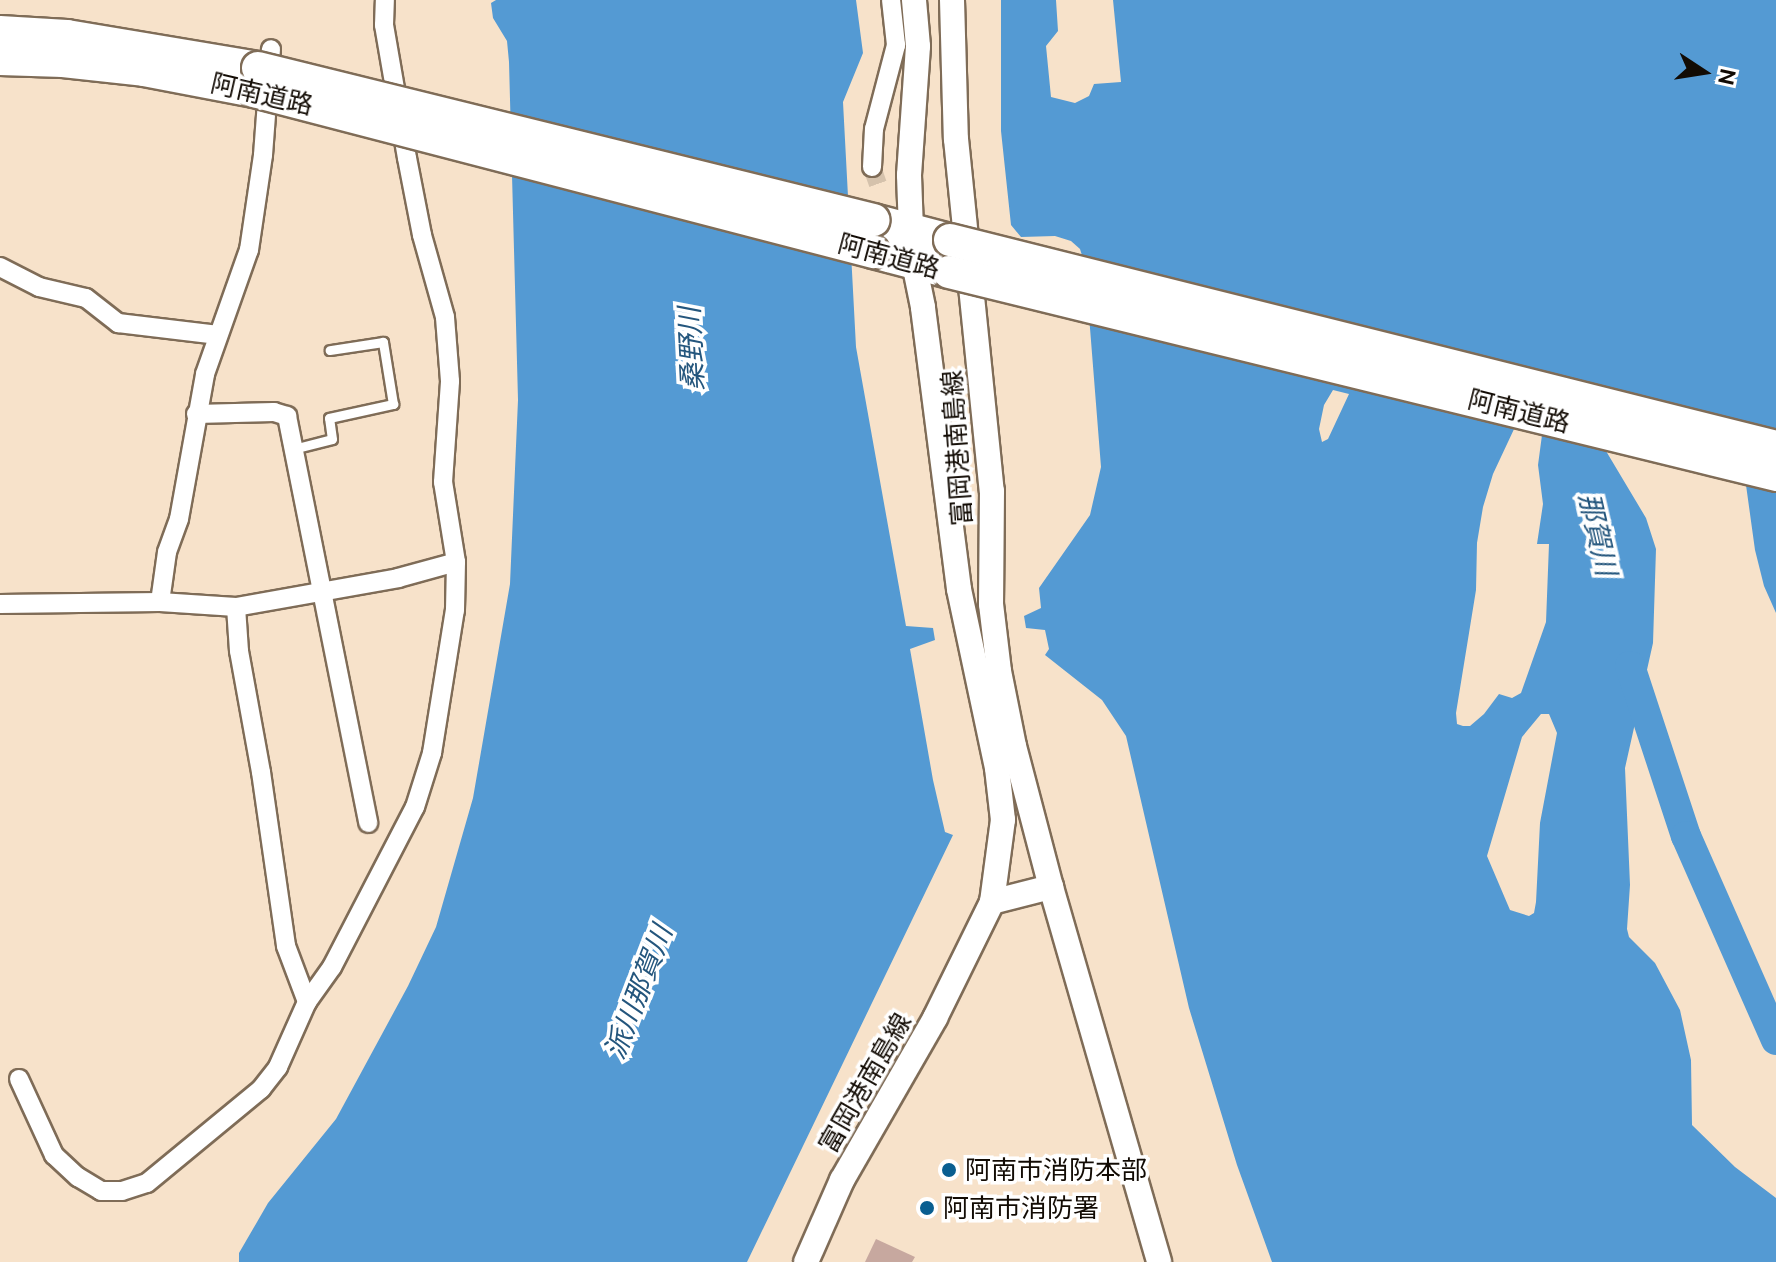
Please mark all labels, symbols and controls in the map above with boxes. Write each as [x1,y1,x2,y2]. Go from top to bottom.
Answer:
north arrow [1664,32,1744,112]
text: N [1714,66,1742,88]
street label: 阿南道路 [208,67,316,121]
street label: 阿南道路 [835,227,943,285]
water label: 桑野川 [672,306,710,392]
street label: 富岡港南島線 [936,369,978,527]
street label: 阿南道路 [1465,383,1573,439]
water label: 那賀川 [1572,489,1624,579]
water label: 派川那賀川 [597,921,679,1063]
street label: 富岡港南島線 [812,1008,918,1158]
place label: 阿南市消防本部 [965,1154,1147,1186]
marker: 阿南市消防本部 [940,1161,958,1179]
place label: 阿南市消防署 [943,1192,1099,1224]
marker: 阿南市消防署 [918,1199,936,1217]

